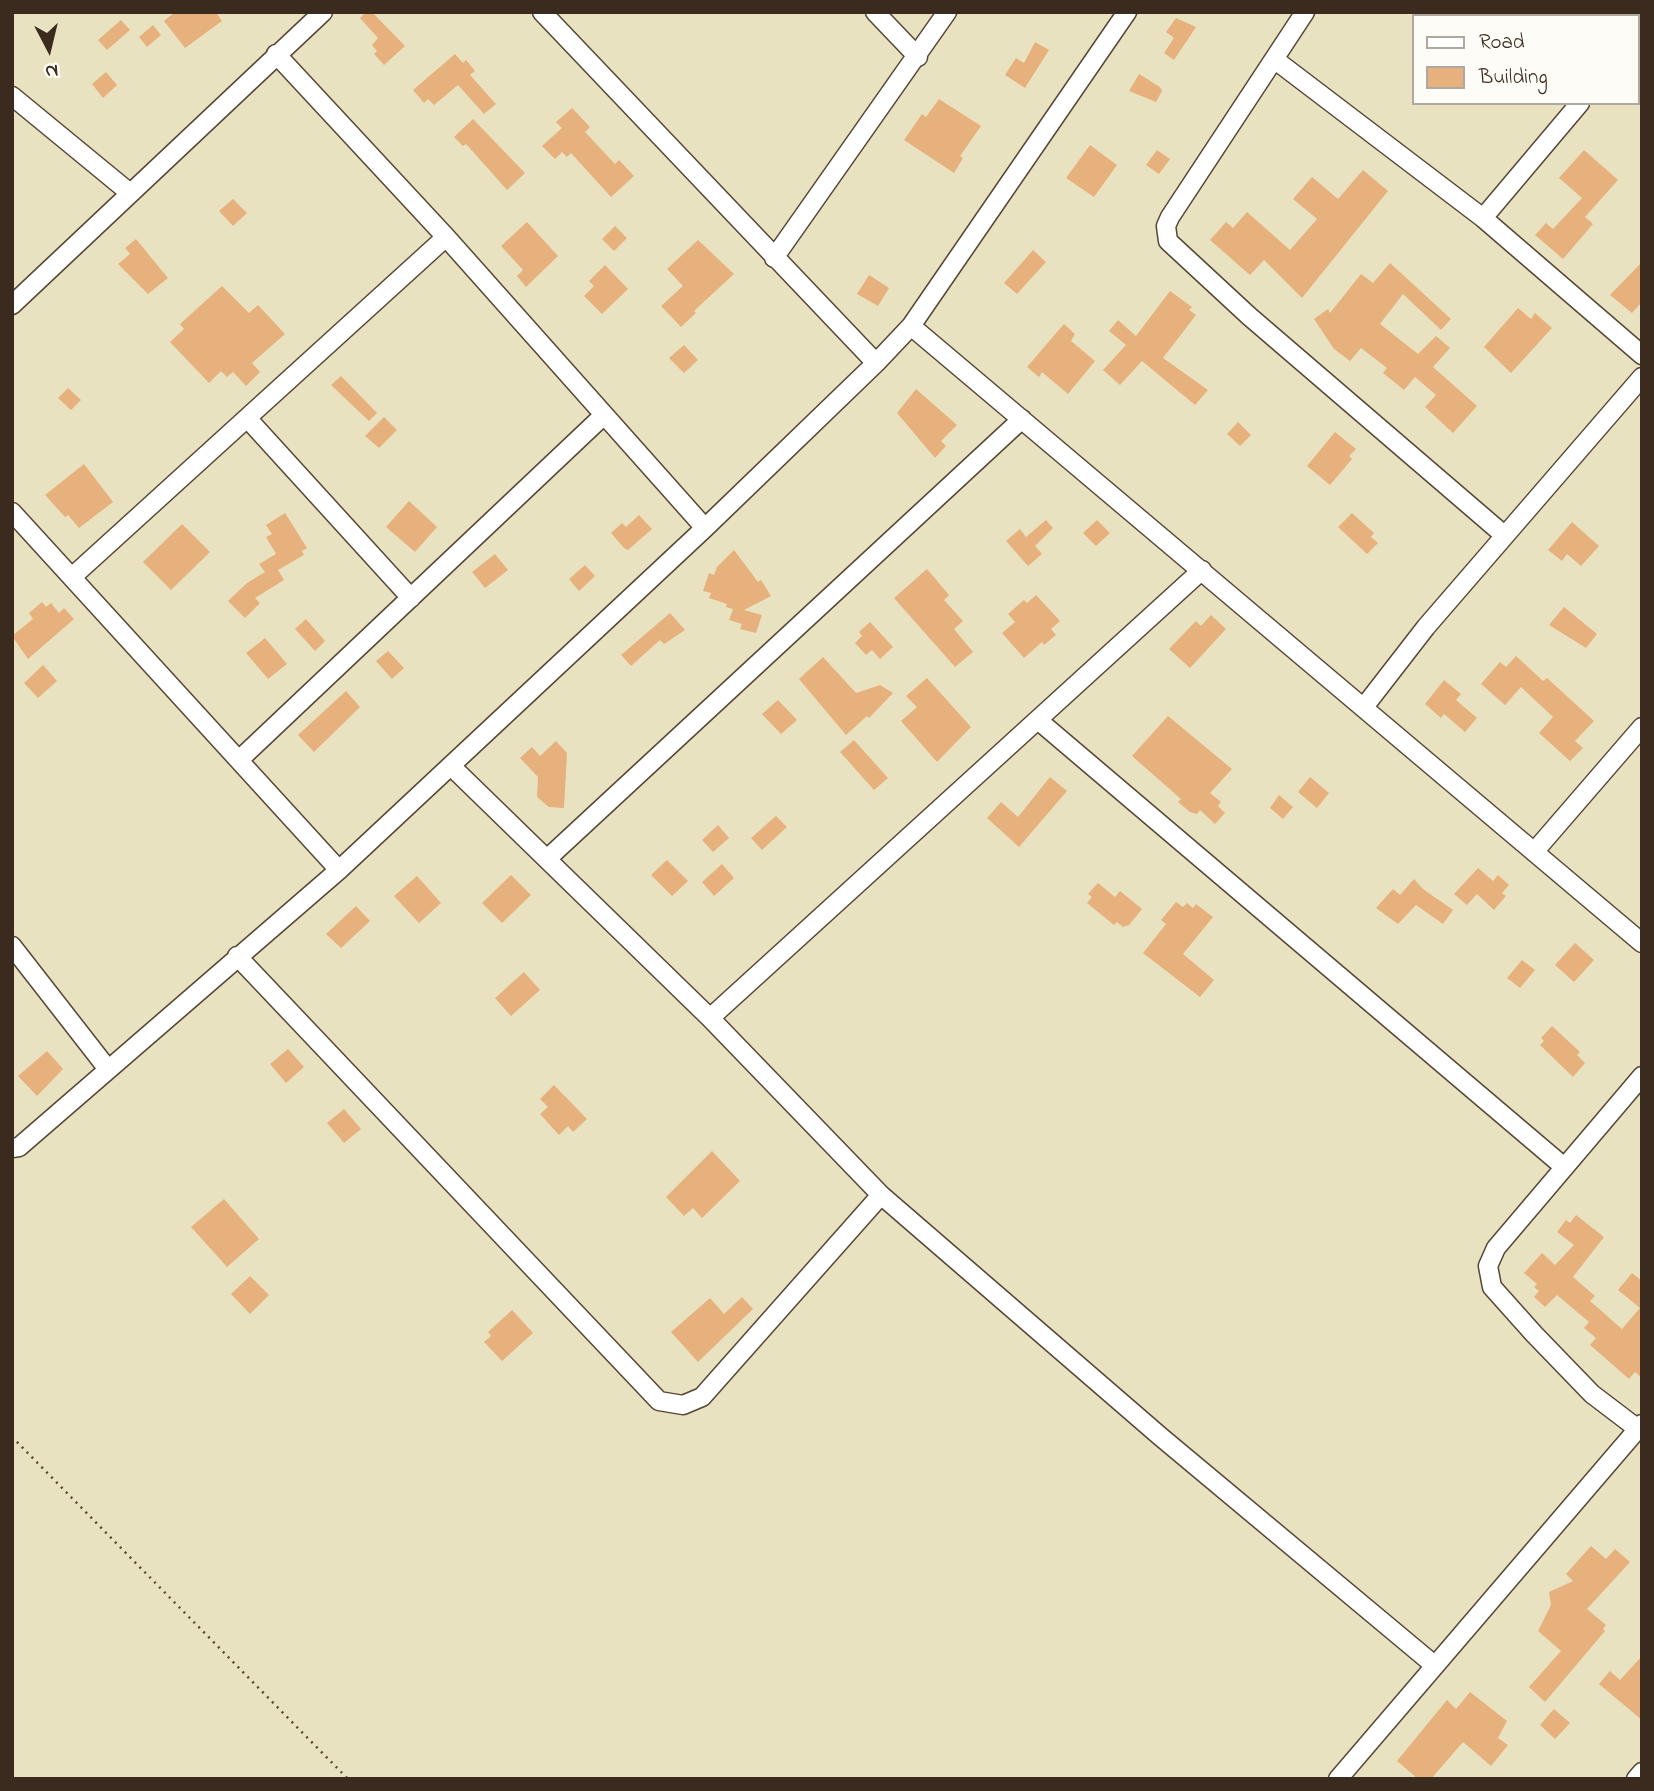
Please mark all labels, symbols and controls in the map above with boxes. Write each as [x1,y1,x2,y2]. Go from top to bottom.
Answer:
north arrow [14,14,84,84]
legend [1412,14,1640,105]
text: Road [1479,28,1525,58]
text: N [44,56,60,85]
text: Building [1479,63,1548,93]

